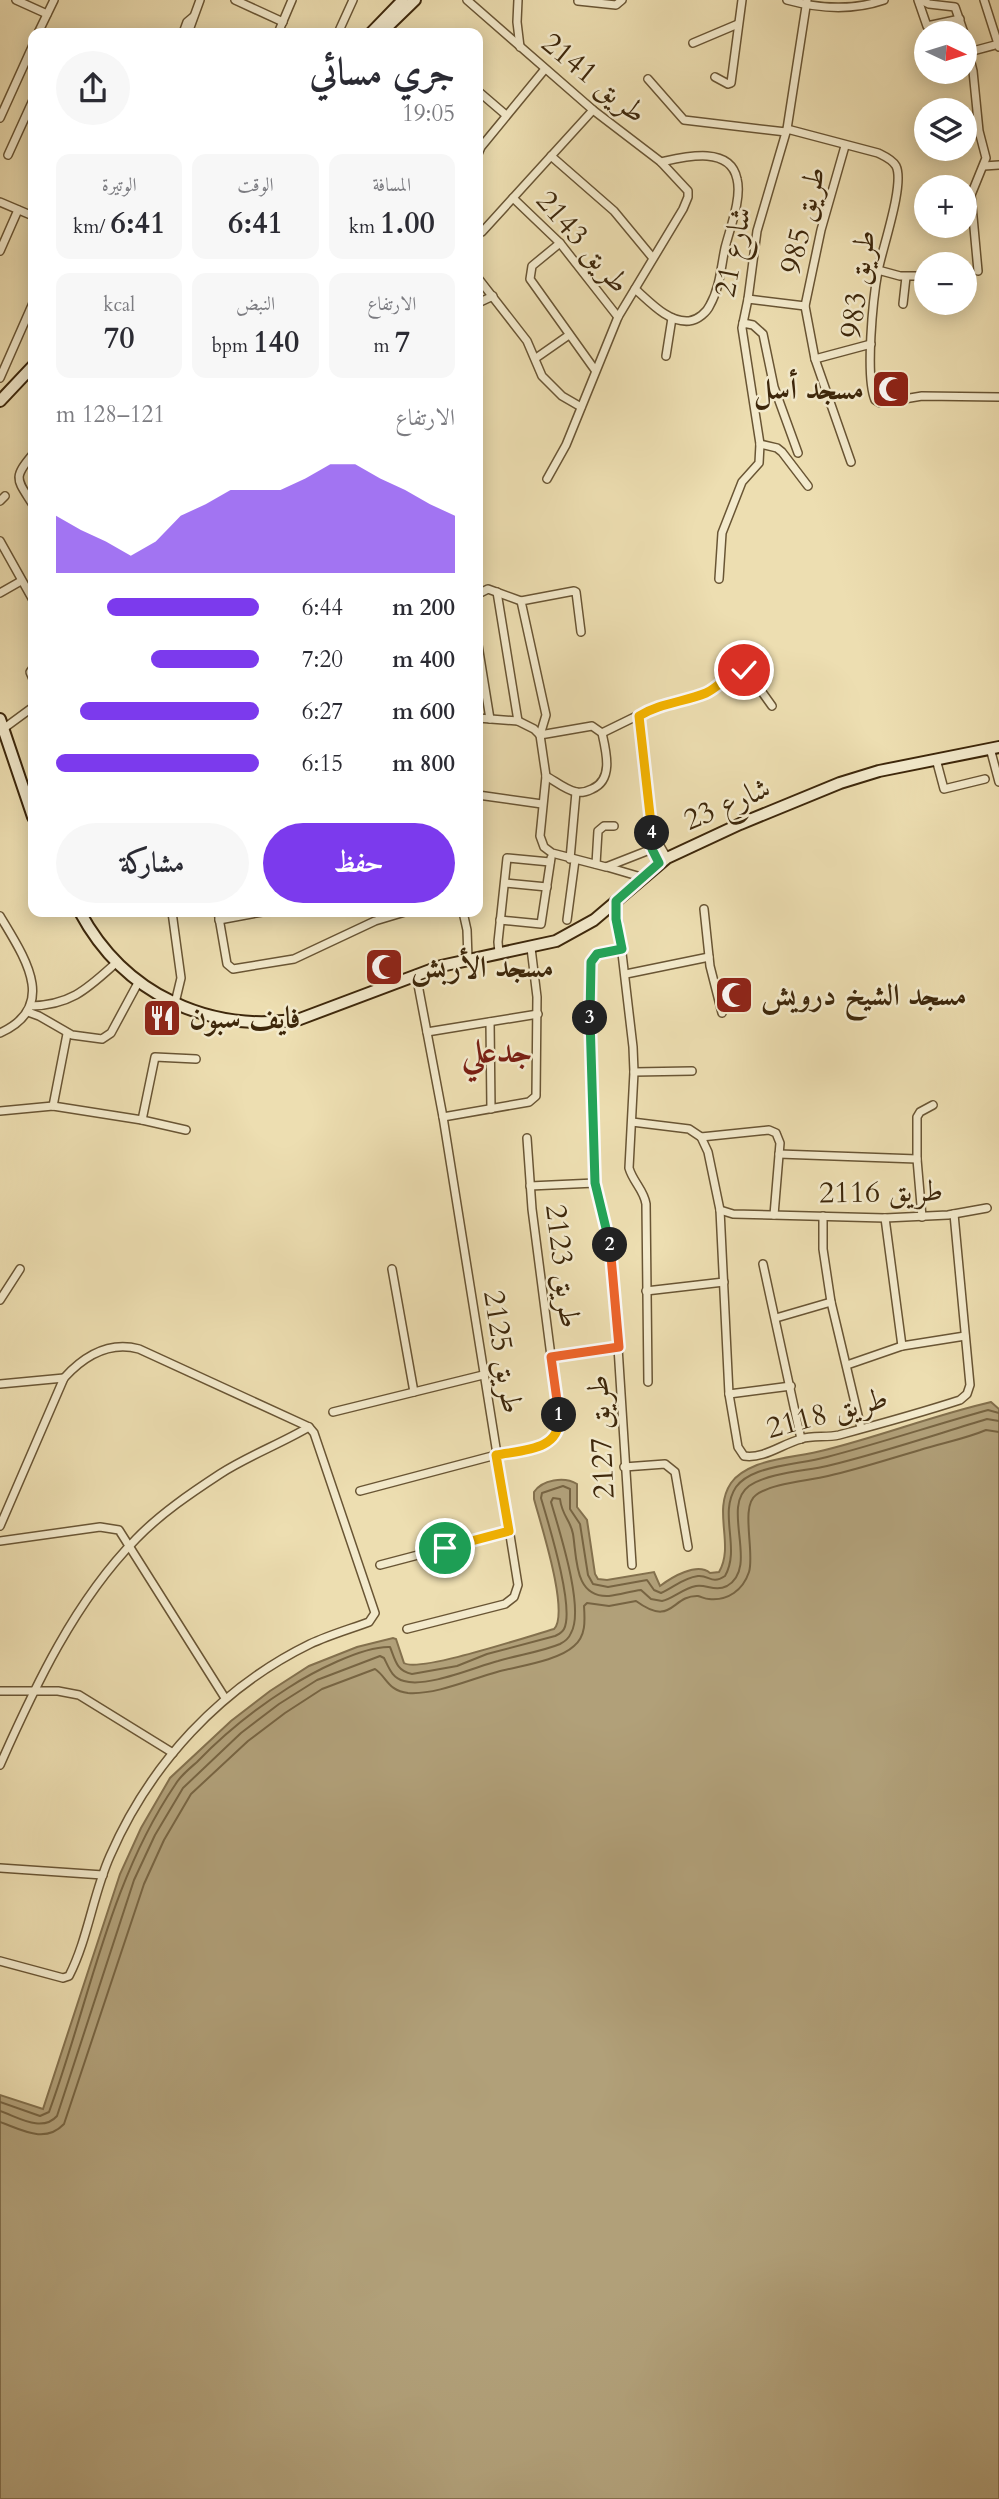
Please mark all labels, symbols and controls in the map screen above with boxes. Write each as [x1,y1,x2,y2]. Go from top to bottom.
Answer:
north arrow [914,21,976,84]
map controls [914,21,977,315]
street label: طريق 2141 [533,23,655,133]
text: جري مسائي [309,46,455,98]
button: share [56,51,130,125]
text: 19:05 [402,98,455,129]
button: layers [914,98,977,161]
street label: طريق 985 [770,162,836,278]
text: الوتيرة [102,172,137,198]
text: الوقت [237,172,274,198]
text: المسافة [372,172,411,198]
button: + [914,175,977,238]
street label: طريق 2143 [527,182,639,302]
text: 6:41 [111,203,165,244]
text: 6:41 [228,203,283,244]
text: 1.00 [380,203,435,244]
street label: شارع 21 [704,203,766,301]
text: /km [73,214,111,240]
text: km [349,214,380,240]
street label: طريق 983 [830,227,886,341]
button: − [914,252,977,315]
text: النبض [236,291,275,317]
text: الارتفاع [367,291,416,317]
text: kcal [103,292,135,318]
text: 70 [104,318,135,359]
text: 140 [253,322,299,363]
text: 7 [395,322,410,363]
text: bpm [212,333,253,359]
text: m [374,333,395,359]
place label: مسجد أسل [754,368,864,410]
mosque icon: مسجد أسل [870,368,912,410]
text: 121–128 m [56,399,165,430]
text: الارتفاع [395,402,455,433]
text: 6:44 [302,592,343,623]
text: 200 m [392,592,455,623]
pin [714,640,774,700]
text: 7:20 [302,644,343,675]
text: 400 m [392,644,455,675]
icon: check [725,651,763,689]
text: 6:27 [302,696,343,727]
text: 600 m [392,696,455,727]
text: 6:15 [302,748,343,779]
text: 800 m [392,748,455,779]
street label: شارع 23 [677,767,778,844]
pin: 4 [634,816,670,850]
text: 4 [647,819,656,845]
button: مشاركة [56,823,249,903]
button: حفظ [263,823,455,903]
mosque icon: مسجد الأربش [363,946,405,988]
place label: مسجد الأربش [411,947,554,988]
mosque icon: مسجد الشيخ درويش [713,974,755,1016]
place label: مسجد الشيخ درويش [761,975,967,1022]
restaurant icon: فايف سبون [141,997,183,1039]
place label: فايف سبون [189,998,301,1039]
pin: 3 [572,1000,608,1036]
text: 3 [585,1004,594,1030]
district label: جدعلي [461,1029,532,1083]
street label: طريق 2116 [818,1170,944,1214]
street label: طريق 2123 [535,1202,591,1330]
pin: 2 [592,1228,628,1262]
text: 2 [605,1231,614,1257]
street label: طريق 2125 [473,1287,533,1417]
street label: طريق 2127 [577,1374,625,1500]
street label: طريق 2118 [762,1377,892,1449]
pin: 1 [542,1398,576,1432]
text: 1 [554,1401,563,1427]
pin [415,1518,475,1578]
icon: arrive [426,1529,464,1567]

